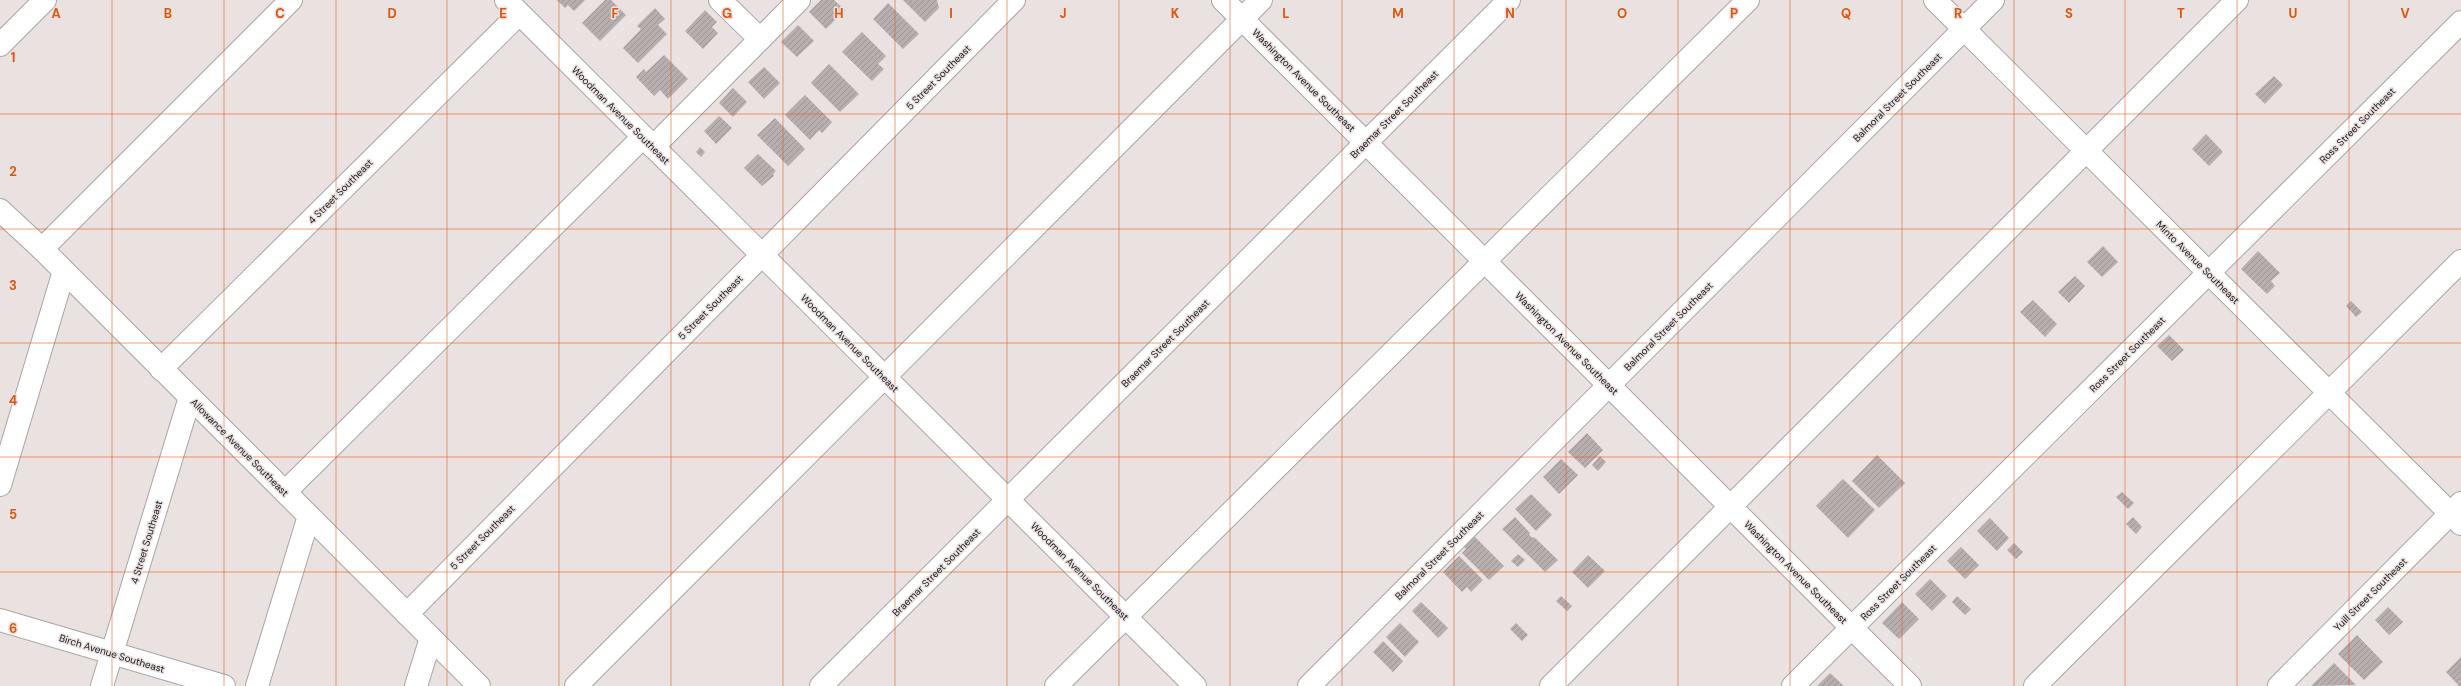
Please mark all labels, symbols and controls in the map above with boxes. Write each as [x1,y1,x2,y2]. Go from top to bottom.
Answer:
text: A [51,5,61,22]
text: B [164,5,172,22]
text: C [275,5,285,22]
text: D [387,5,397,22]
text: E [499,5,507,22]
text: F [611,5,619,22]
text: G [722,5,732,22]
text: H [834,5,844,22]
text: I [949,5,953,22]
text: J [1059,5,1067,22]
text: K [1171,5,1180,22]
text: L [1282,5,1290,22]
text: M [1392,5,1404,22]
text: N [1505,5,1515,22]
text: O [1617,5,1627,22]
text: P [1730,5,1738,22]
text: Q [1841,5,1851,22]
text: R [1954,5,1962,22]
text: S [2065,5,2073,22]
text: T [2177,5,2185,22]
text: U [2289,5,2298,22]
text: V [2400,5,2410,22]
street label: Washington Avenue Southeast [1249,26,1358,135]
street label: 5 Street Southeast [903,42,974,113]
text: 1 [11,49,15,66]
street label: Balmoral Street Southeast [1850,50,1945,145]
street label: Woodman Avenue Southeast [569,63,673,167]
street label: Braemar Street Southeast [1347,67,1441,161]
street label: Ross Street Southeast [2317,85,2398,166]
street label: 4 Street Southeast [305,156,376,227]
text: 2 [9,163,17,180]
street label: Minto Avenue Southeast [2153,218,2242,307]
street label: 5 Street Southeast [675,272,746,343]
text: 3 [9,277,17,294]
street label: Balmoral Street Southeast [1621,279,1716,374]
street label: Washington Avenue Southeast [1512,289,1621,398]
street label: Woodman Avenue Southeast [798,291,902,395]
street label: Braemar Street Southeast [1118,296,1212,390]
street label: Ross Street Southeast [2087,314,2168,395]
text: 4 [9,392,17,409]
street label: Allowance Avenue Southeast [188,396,291,499]
street label: 4 Street Southeast [128,499,165,586]
street label: 5 Street Southeast [447,502,518,573]
text: 5 [9,506,17,523]
street label: Balmoral Street Southeast [1392,508,1487,603]
street label: Washington Avenue Southeast [1741,518,1850,627]
street label: Woodman Avenue Southeast [1028,519,1132,623]
street label: Braemar Street Southeast [889,525,983,619]
street label: Ross Street Southeast [1858,542,1939,623]
street label: Yuill Street Southeast [2331,555,2410,634]
text: 6 [9,620,17,637]
street label: Birch Avenue Southeast [58,631,166,676]

